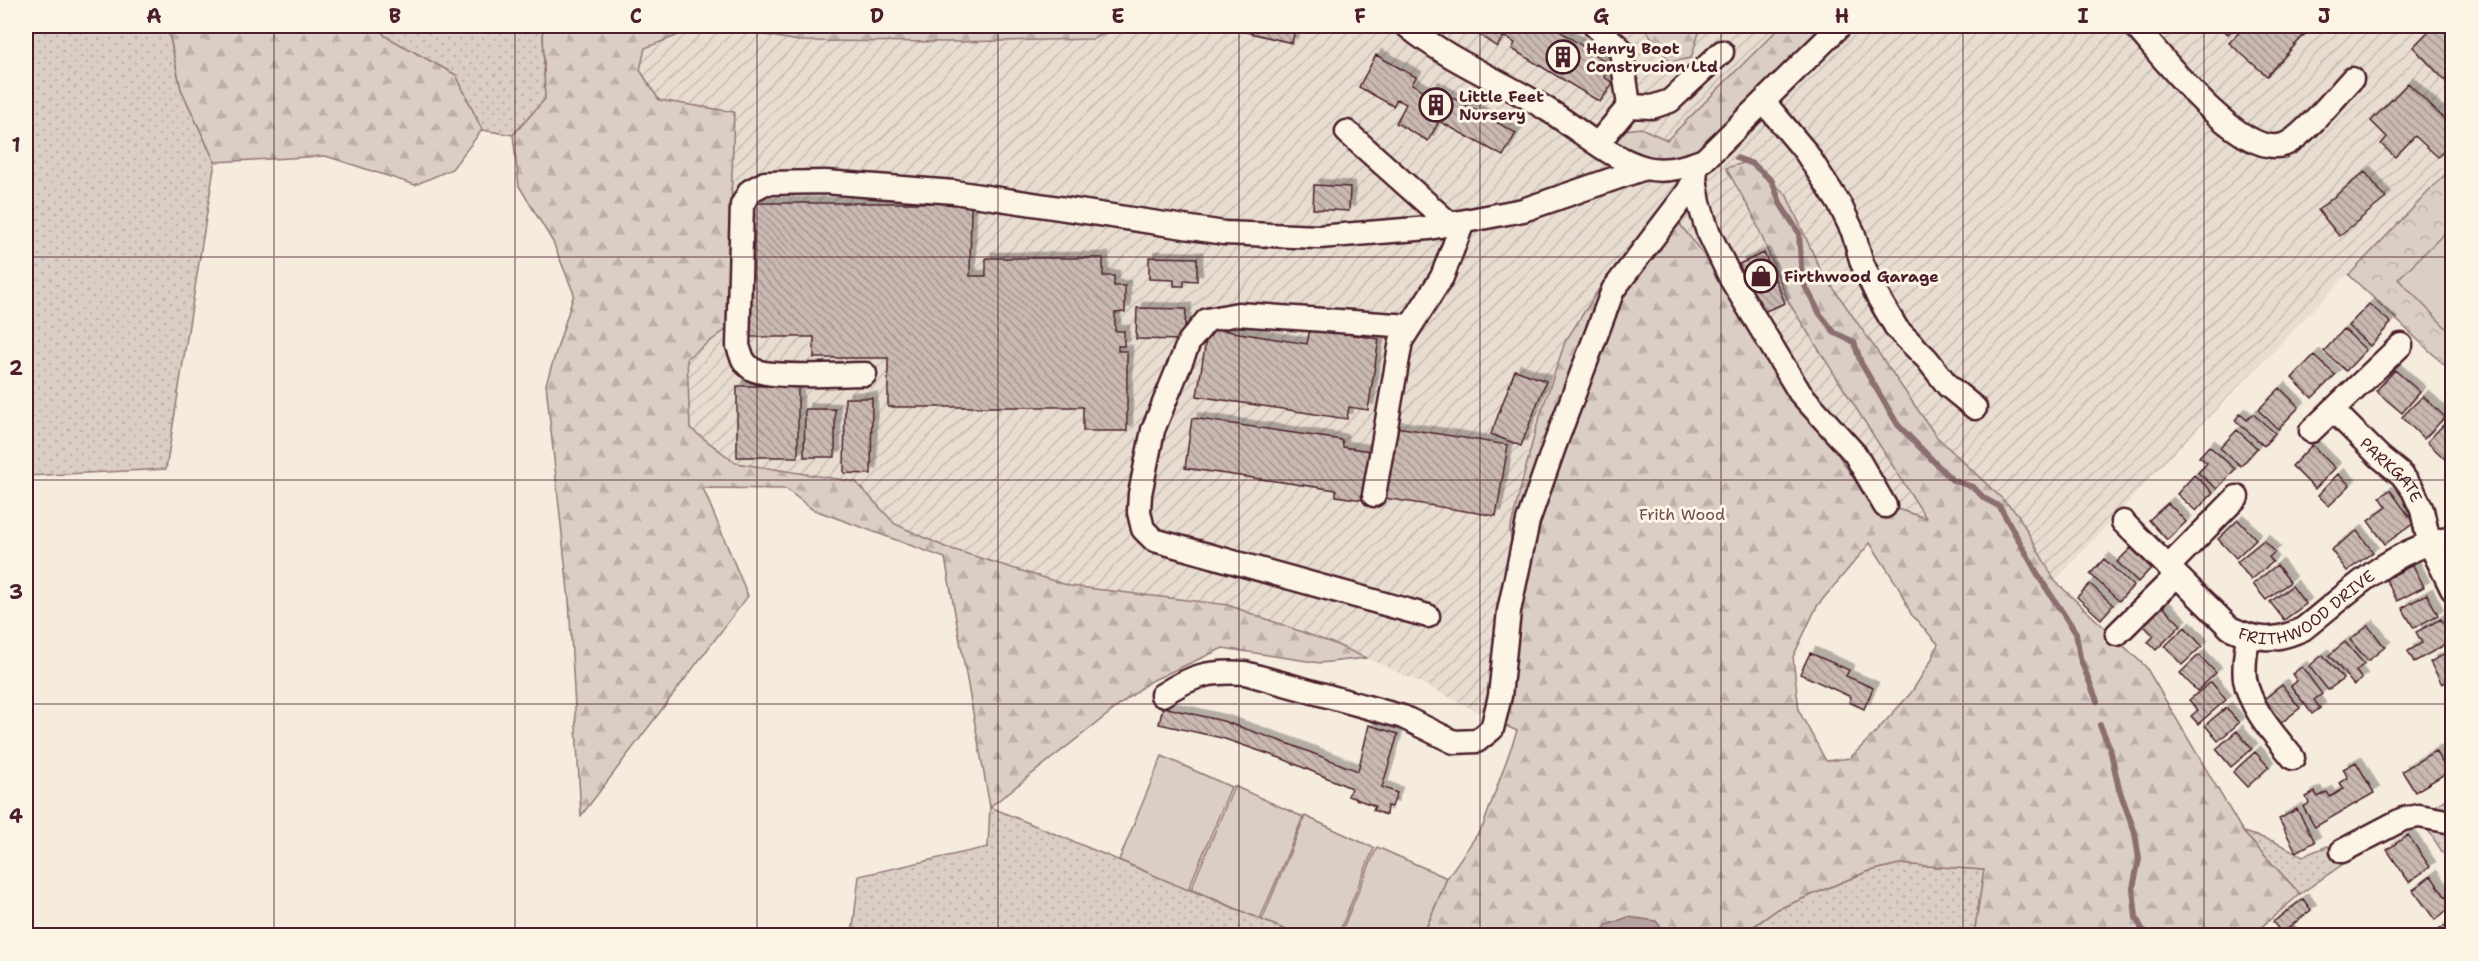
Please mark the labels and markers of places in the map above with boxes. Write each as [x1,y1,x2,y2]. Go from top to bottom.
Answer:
place label: Henry Boot Construcion Ltd [1586,38,1718,77]
building icon: Henry Boot Construcion Ltd [1545,39,1581,75]
place label: Little Feet Nursery [1459,86,1544,125]
building icon: Little Feet Nursery [1418,87,1454,123]
shop icon: Firthwood Garage [1743,258,1779,294]
place label: Firthwood Garage [1784,266,1939,287]

